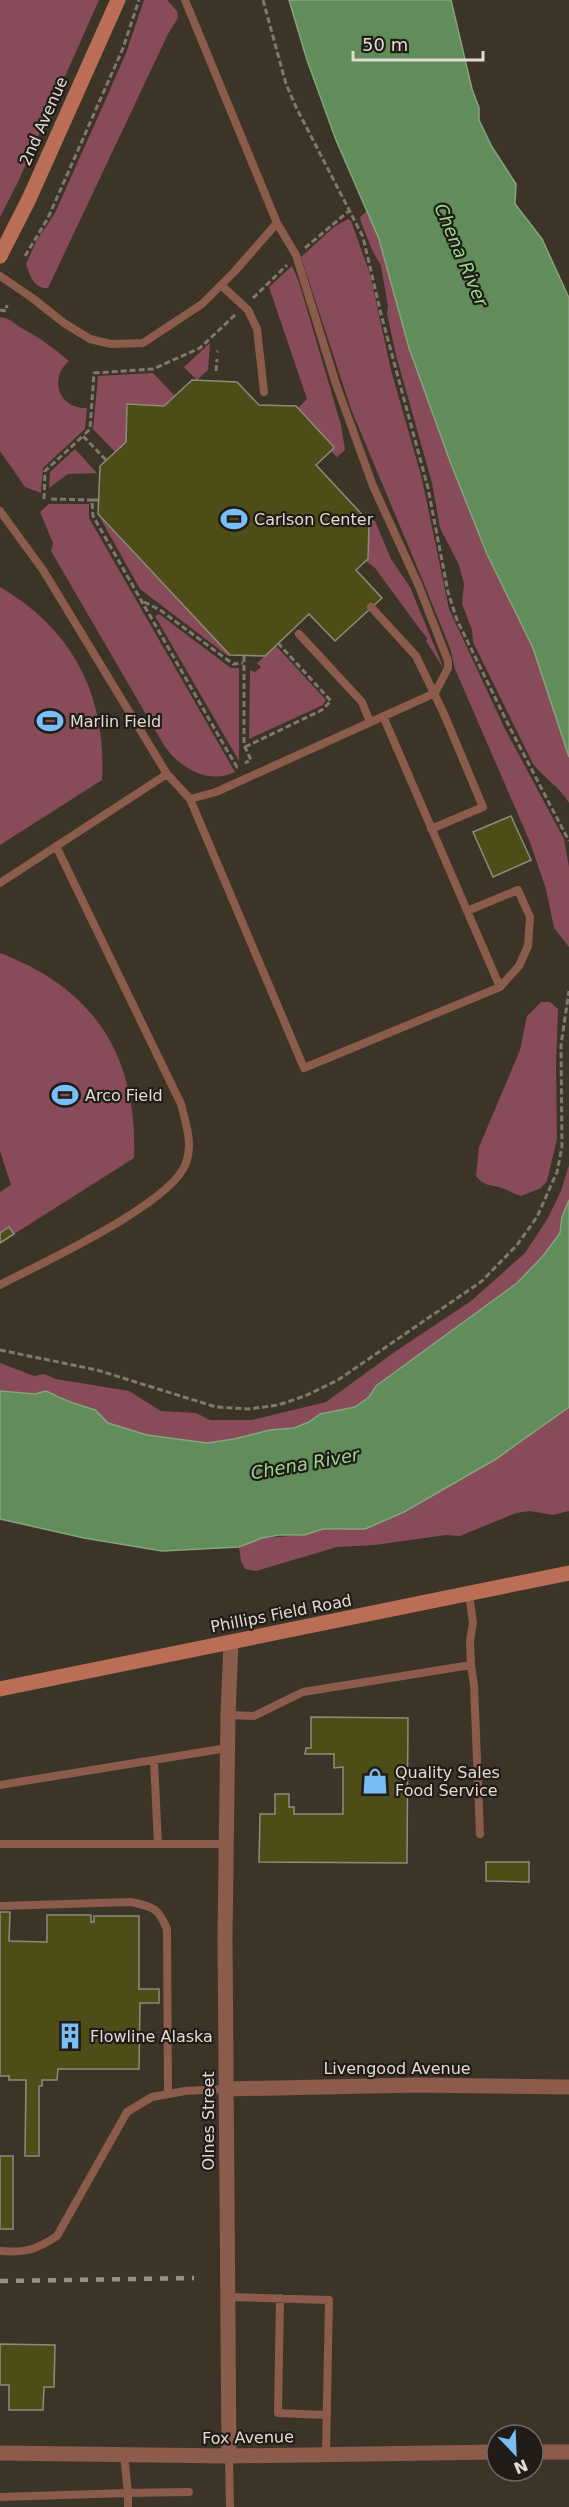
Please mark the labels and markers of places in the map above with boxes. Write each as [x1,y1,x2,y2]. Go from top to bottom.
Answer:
sports icon: Carlson Center [219,504,249,534]
place label: Carlson Center [254,510,374,529]
sports icon: Marlin Field [35,706,65,736]
place label: Marlin Field [70,712,161,731]
sports icon: Arco Field [50,1080,80,1110]
place label: Arco Field [85,1086,163,1105]
place label: Quality Sales Food Service [395,1763,500,1800]
shop icon: Quality Sales Food Service [360,1766,390,1796]
building icon: Flowline Alaska [55,2021,85,2051]
place label: Flowline Alaska [90,2027,213,2046]

